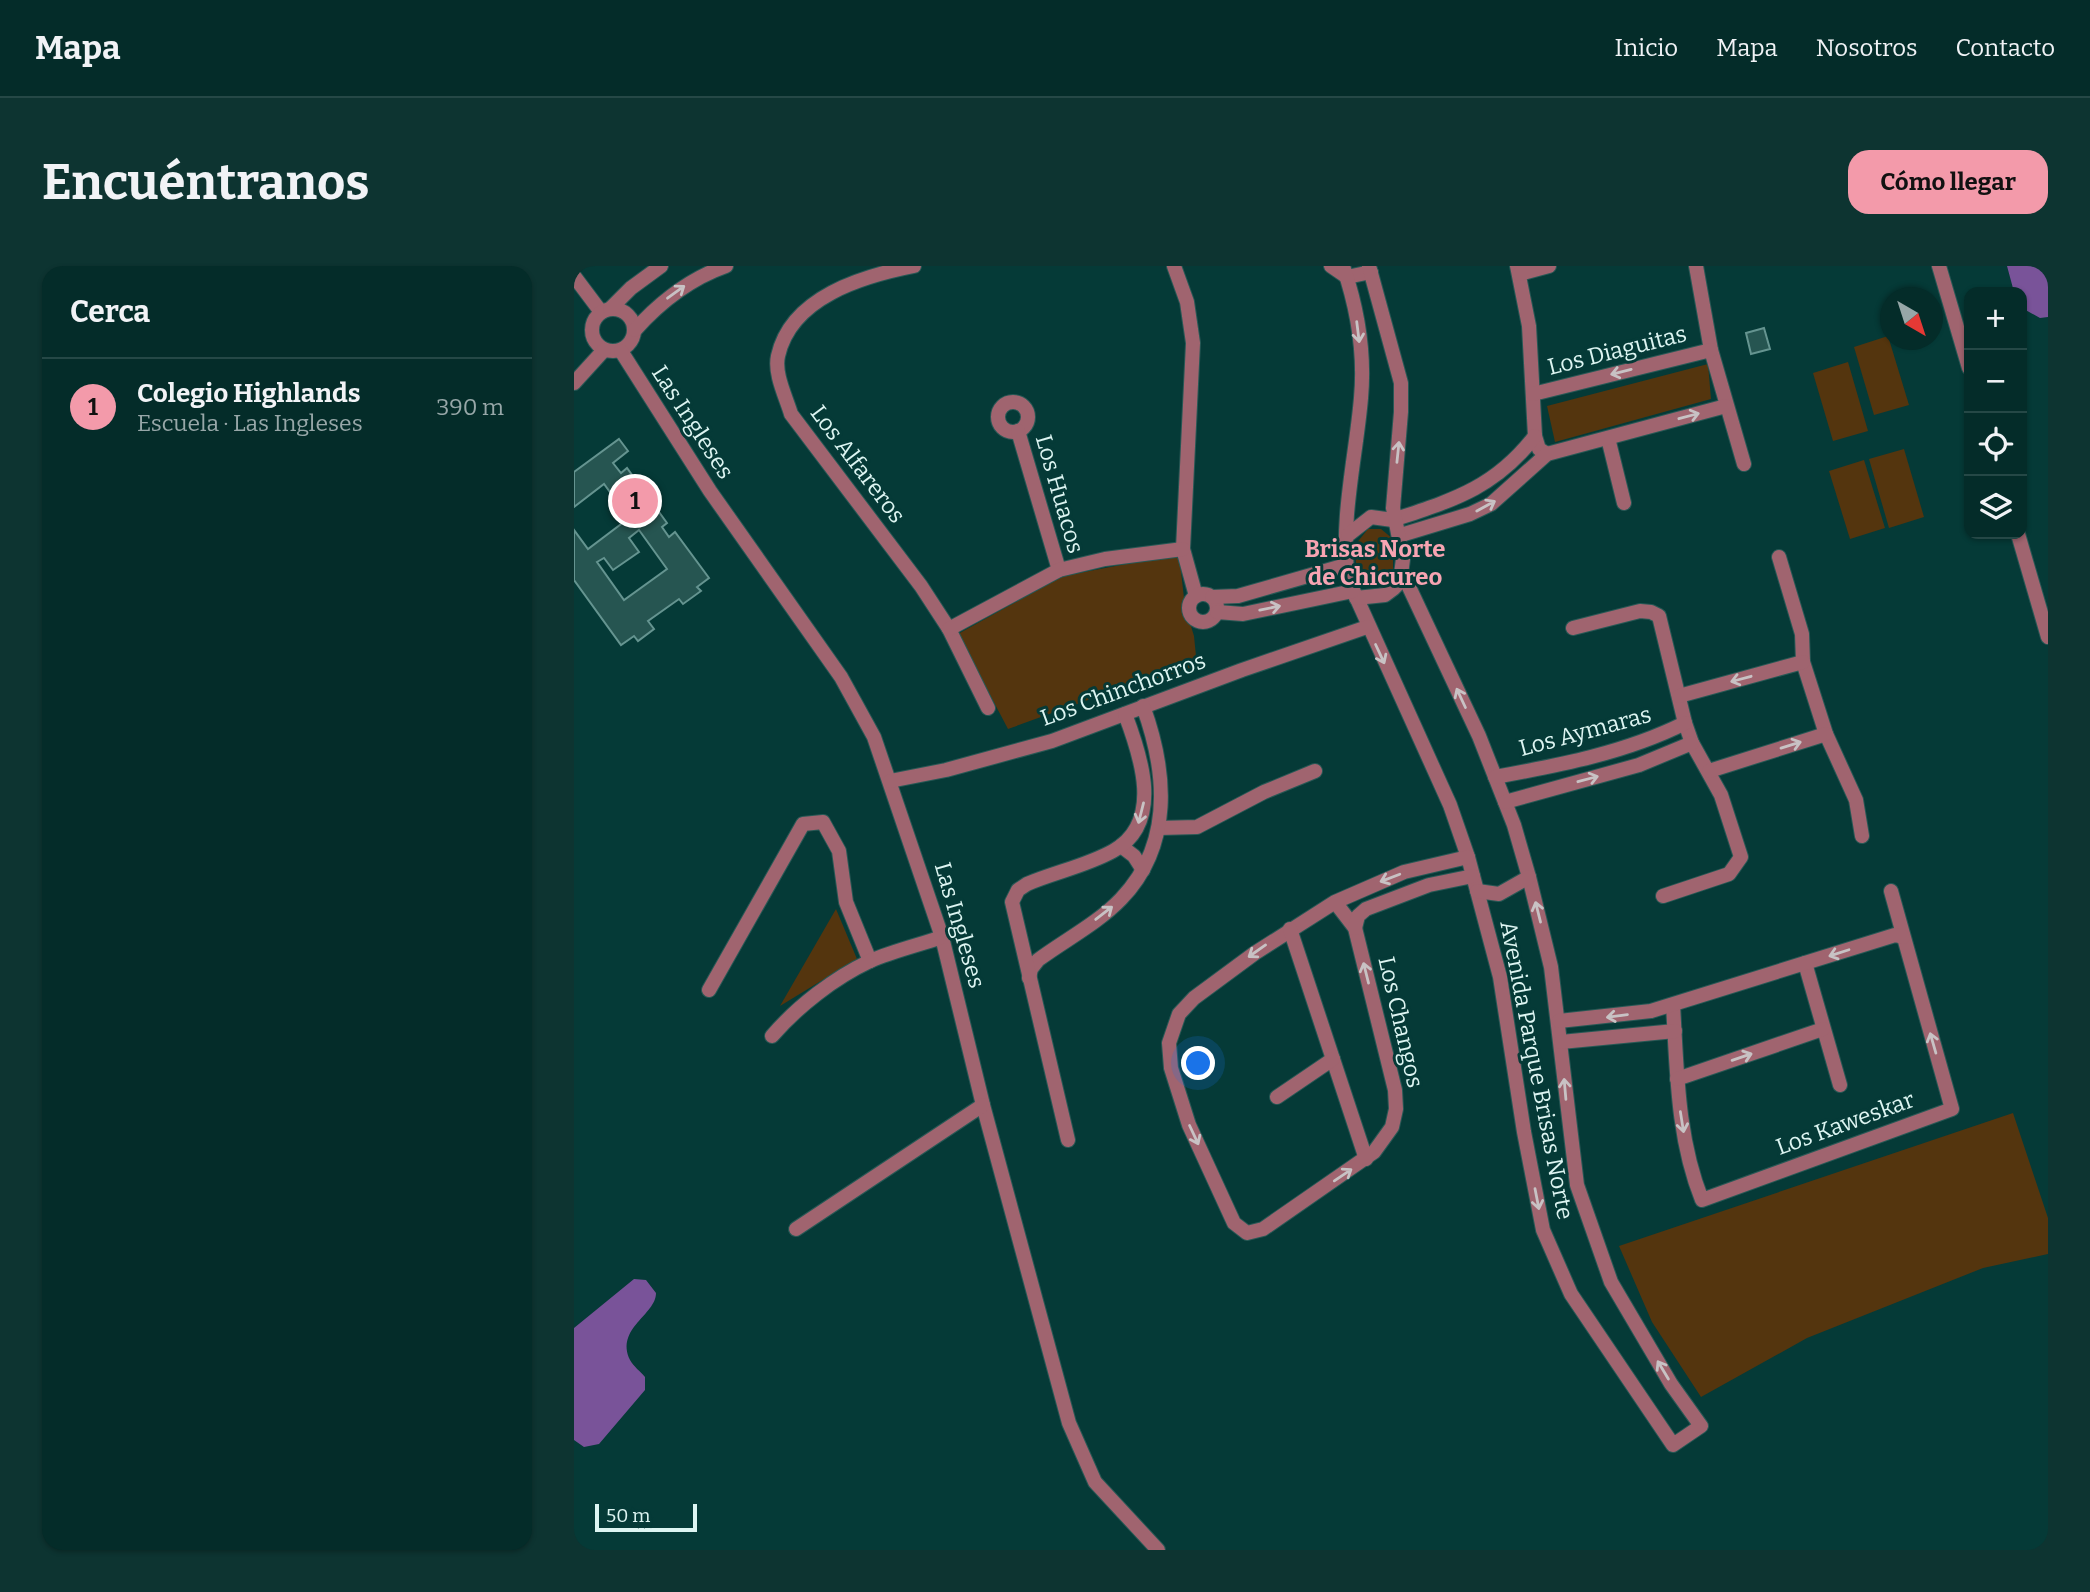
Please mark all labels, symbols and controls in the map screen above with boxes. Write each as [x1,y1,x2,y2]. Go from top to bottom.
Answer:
text: Mapa [35,28,120,68]
text: Inicio [1614,34,1678,62]
text: Mapa [1716,34,1778,62]
text: Nosotros [1816,34,1917,62]
text: Contacto [1955,34,2055,62]
button: Cómo llegar [1848,150,2048,214]
text: Encuéntranos [42,153,369,212]
one-way arrow [666,284,685,299]
north arrow [1880,287,1943,350]
map controls [1964,287,2027,539]
button: + [1964,287,2027,350]
text: Cerca [70,294,150,330]
street label: Los Diaguitas [1545,319,1689,381]
one-way arrow [1352,321,1365,343]
button: − [1964,350,2027,413]
street label: Las Ingleses [646,360,740,484]
one-way arrow [1611,366,1633,379]
text: Colegio Highlands [137,378,361,409]
text: 1 [88,393,98,421]
text: 390 m [436,393,504,421]
street label: Los Alfareros [805,400,911,528]
text: Escuela · Las Ingleses [137,409,363,437]
one-way arrow [1677,409,1700,422]
button: locate [1964,413,2027,476]
street label: Los Huacos [1030,432,1090,556]
one-way arrow [1392,441,1405,464]
pin: 1 [612,475,658,527]
button: layers [1964,476,2027,539]
one-way arrow [1475,499,1495,513]
district label: Brisas Norte de Chicureo [1304,535,1446,591]
one-way arrow [1258,601,1281,615]
one-way arrow [1373,643,1387,664]
street label: Los Chinchorros [1037,646,1209,732]
one-way arrow [1730,673,1753,686]
one-way arrow [1454,688,1468,709]
street label: Los Aymaras [1516,700,1654,762]
one-way arrow [1779,738,1801,751]
one-way arrow [1577,771,1599,784]
one-way arrow [1134,801,1147,824]
street label: Las Ingleses [929,859,991,991]
one-way arrow [1379,873,1401,885]
one-way arrow [1530,901,1544,924]
one-way arrow [1094,906,1113,921]
street label: Avenida Parque Brisas Norte [1494,918,1580,1222]
one-way arrow [1248,944,1267,958]
one-way arrow [1828,947,1850,960]
street label: Los Changos [1372,954,1430,1090]
one-way arrow [1359,963,1372,985]
one-way arrow [1606,1009,1629,1022]
one-way arrow [1926,1032,1939,1054]
your location [1181,1046,1215,1080]
one-way arrow [1730,1050,1752,1062]
one-way arrow [1558,1079,1571,1101]
street label: Los Kaweskar [1772,1085,1918,1161]
one-way arrow [1676,1110,1689,1133]
one-way arrow [1188,1124,1201,1145]
one-way arrow [1333,1168,1352,1182]
one-way arrow [1531,1187,1545,1210]
one-way arrow [1655,1360,1669,1380]
scale bar [595,1501,696,1533]
text: 50 m [606,1504,650,1527]

